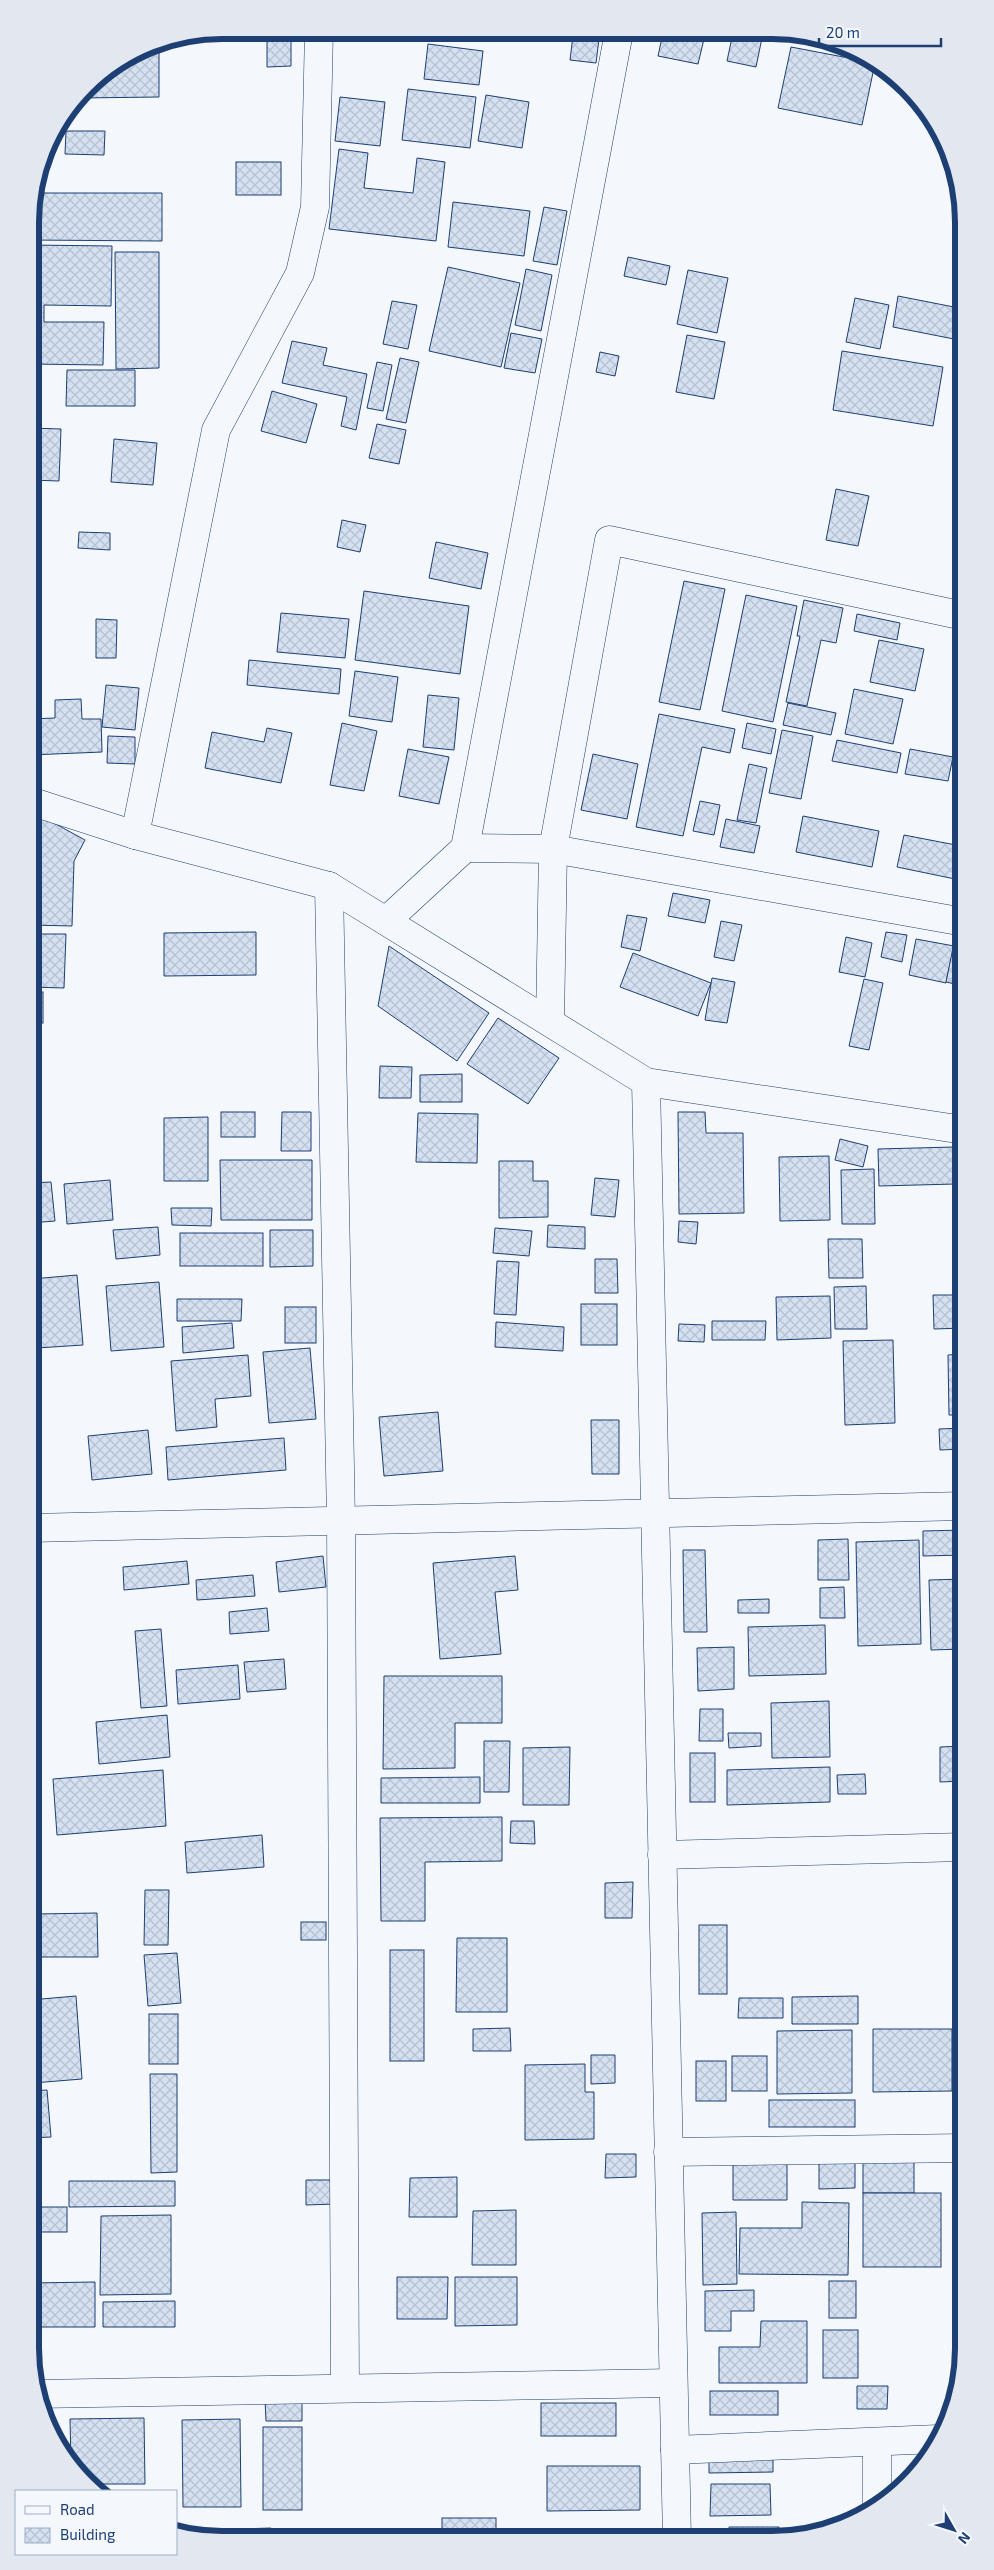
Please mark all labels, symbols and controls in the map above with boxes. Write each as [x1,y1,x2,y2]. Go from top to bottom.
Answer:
scale bar [819,15,942,47]
text: 20 m [826,23,860,41]
legend [15,2490,178,2555]
text: Road [60,2500,95,2518]
north arrow [929,2505,979,2555]
text: Building [60,2525,116,2543]
text: N [955,2529,974,2548]

